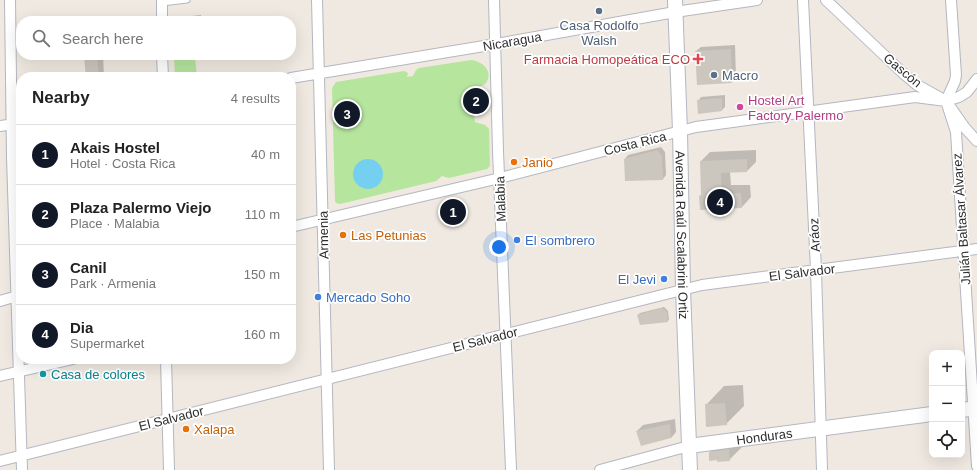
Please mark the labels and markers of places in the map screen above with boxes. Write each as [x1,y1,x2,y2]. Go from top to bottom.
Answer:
marker: Casa Rodolfo Walsh [594,6,604,16]
place label: Casa Rodolfo Walsh [560,18,638,48]
place label: Farmacia Homopeática ECO [524,52,690,67]
marker: Farmacia Homopeática ECO [693,54,703,64]
place label: Macro [722,68,758,83]
marker: Macro [709,70,719,80]
pin: 2 [463,86,489,116]
place label: Hostel Art Factory Palermo [748,93,843,123]
pin: 3 [334,99,360,129]
marker: Hostel Art Factory Palermo [735,102,745,112]
place label: Janio [522,155,553,170]
marker: Janio [509,157,519,167]
pin: 4 [707,187,733,217]
pin: 1 [440,197,466,227]
place label: Las Petunias [351,228,427,243]
marker: Las Petunias [338,230,348,240]
place label: El sombrero [525,233,595,248]
marker: El sombrero [512,235,522,245]
place label: El Jevi [618,272,656,287]
marker: El Jevi [659,274,669,284]
place label: Mercado Soho [326,290,411,305]
marker: Mercado Soho [313,292,323,302]
place label: Casa de colores [51,367,145,382]
marker: Casa de colores [38,369,48,379]
place label: Xalapa [194,422,235,437]
marker: Xalapa [181,424,191,434]

